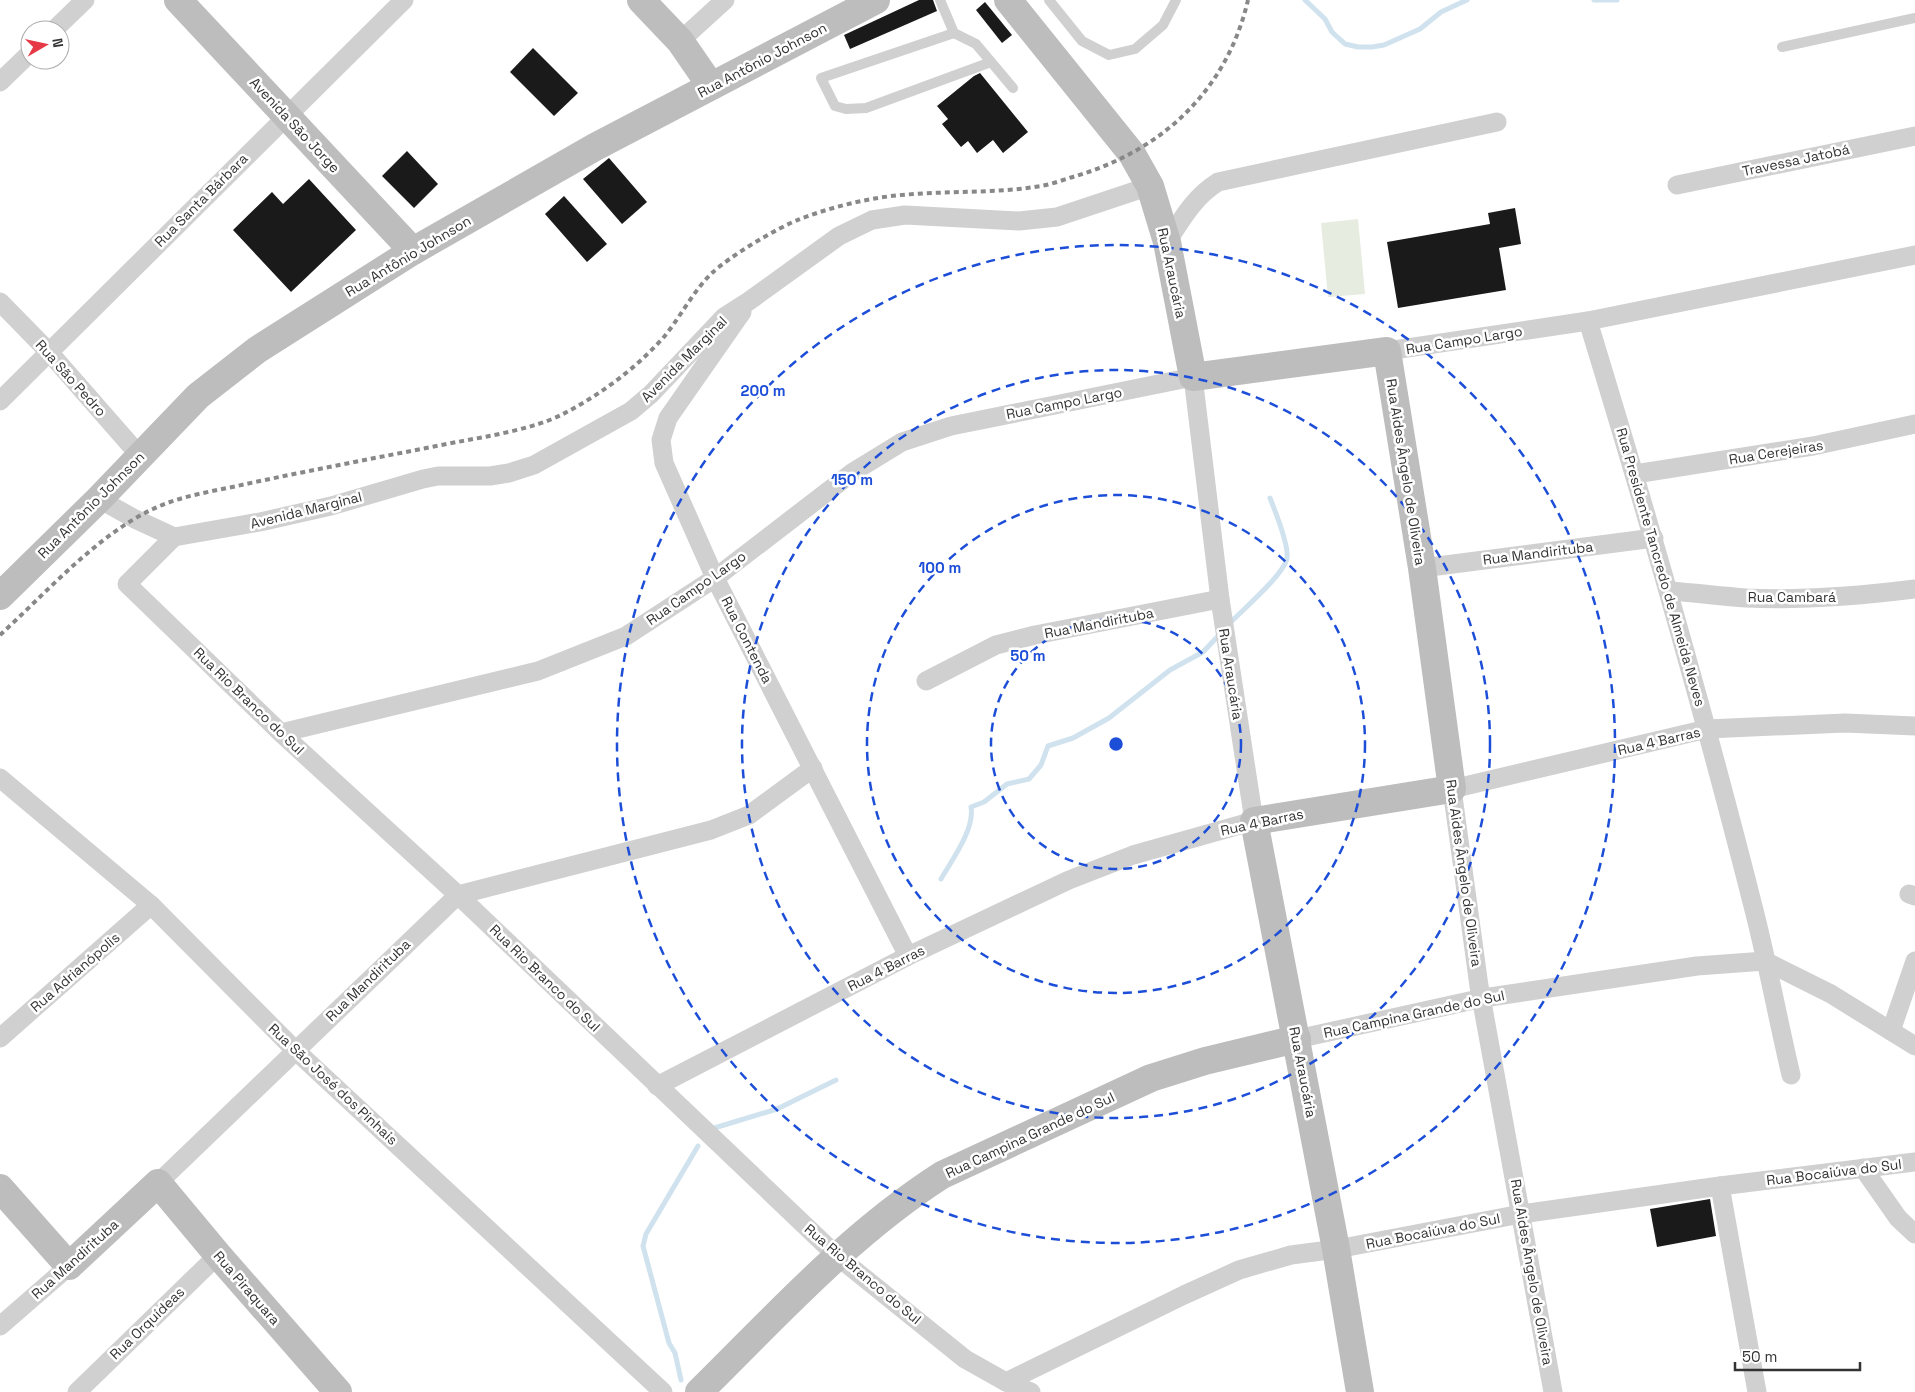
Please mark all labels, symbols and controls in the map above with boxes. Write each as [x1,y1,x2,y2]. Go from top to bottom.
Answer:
street label: Rua Antônio Johnson [694,18,830,102]
north arrow [20,20,70,70]
text: N [48,37,67,49]
street label: Avenida São Jorge [246,73,344,177]
street label: Travessa Jatobá [1741,140,1851,180]
street label: Rua Santa Bárbara [150,149,252,251]
street label: Rua Antônio Johnson [342,211,474,301]
street label: Rua Araucária [1154,226,1190,320]
street label: Avenida Marginal [637,312,731,406]
street label: Rua Campo Largo [1404,322,1524,358]
street label: Rua São Pedro [32,336,110,420]
street label: Rua Aides Ângelo de Oliveira [1382,377,1430,567]
text: 200 m [741,381,785,400]
street label: Rua Campo Largo [1004,383,1124,423]
street label: Rua Presidente Tancredo de Almeida Neves [1612,426,1710,708]
street label: Rua Cerejeiras [1728,436,1824,468]
street label: Rua Antônio Johnson [34,448,148,562]
text: 150 m [831,470,873,489]
street label: Avenida Marginal [248,487,364,533]
street label: Rua Mandirituba [1482,537,1594,569]
street label: Rua Campo Largo [643,547,749,629]
text: 100 m [919,558,961,577]
street label: Rua Cambará [1748,588,1836,606]
street label: Rua Contenda [717,594,777,686]
street label: Rua Mandirituba [1043,604,1155,642]
street label: Rua Araucária [1215,627,1247,721]
street label: Rua Rio Branco do Sul [190,643,308,759]
text: 50 m [1010,646,1046,665]
street label: Rua 4 Barras [1616,723,1702,759]
centre of rings [1107,735,1125,753]
street label: Rua Aides Ângelo de Oliveira [1442,778,1486,968]
street label: Rua 4 Barras [1219,804,1305,840]
street label: Rua Rio Branco do Sul [486,920,604,1036]
street label: Rua Adrianópolis [27,928,123,1016]
street label: Rua Mandirituba [322,935,414,1025]
street label: Rua 4 Barras [844,941,928,995]
street label: Rua Campina Grande do Sul [1322,986,1506,1042]
street label: Rua São José dos Pinhais [265,1019,401,1149]
street label: Rua Araucária [1285,1025,1321,1119]
street label: Rua Campina Grande do Sul [943,1088,1117,1182]
street label: Rua Bocaiúva do Sul [1765,1155,1903,1189]
street label: Rua Aides Ângelo de Oliveira [1507,1177,1557,1367]
street label: Rua Bocaiúva do Sul [1364,1209,1502,1253]
street label: Rua Mandirituba [28,1215,122,1303]
street label: Rua Rio Branco do Sul [801,1220,925,1328]
street label: Rua Piraquara [210,1247,284,1329]
street label: Rua Orquídeas [106,1283,188,1363]
scale bar [1735,1340,1860,1372]
text: 50 m [1742,1347,1777,1366]

